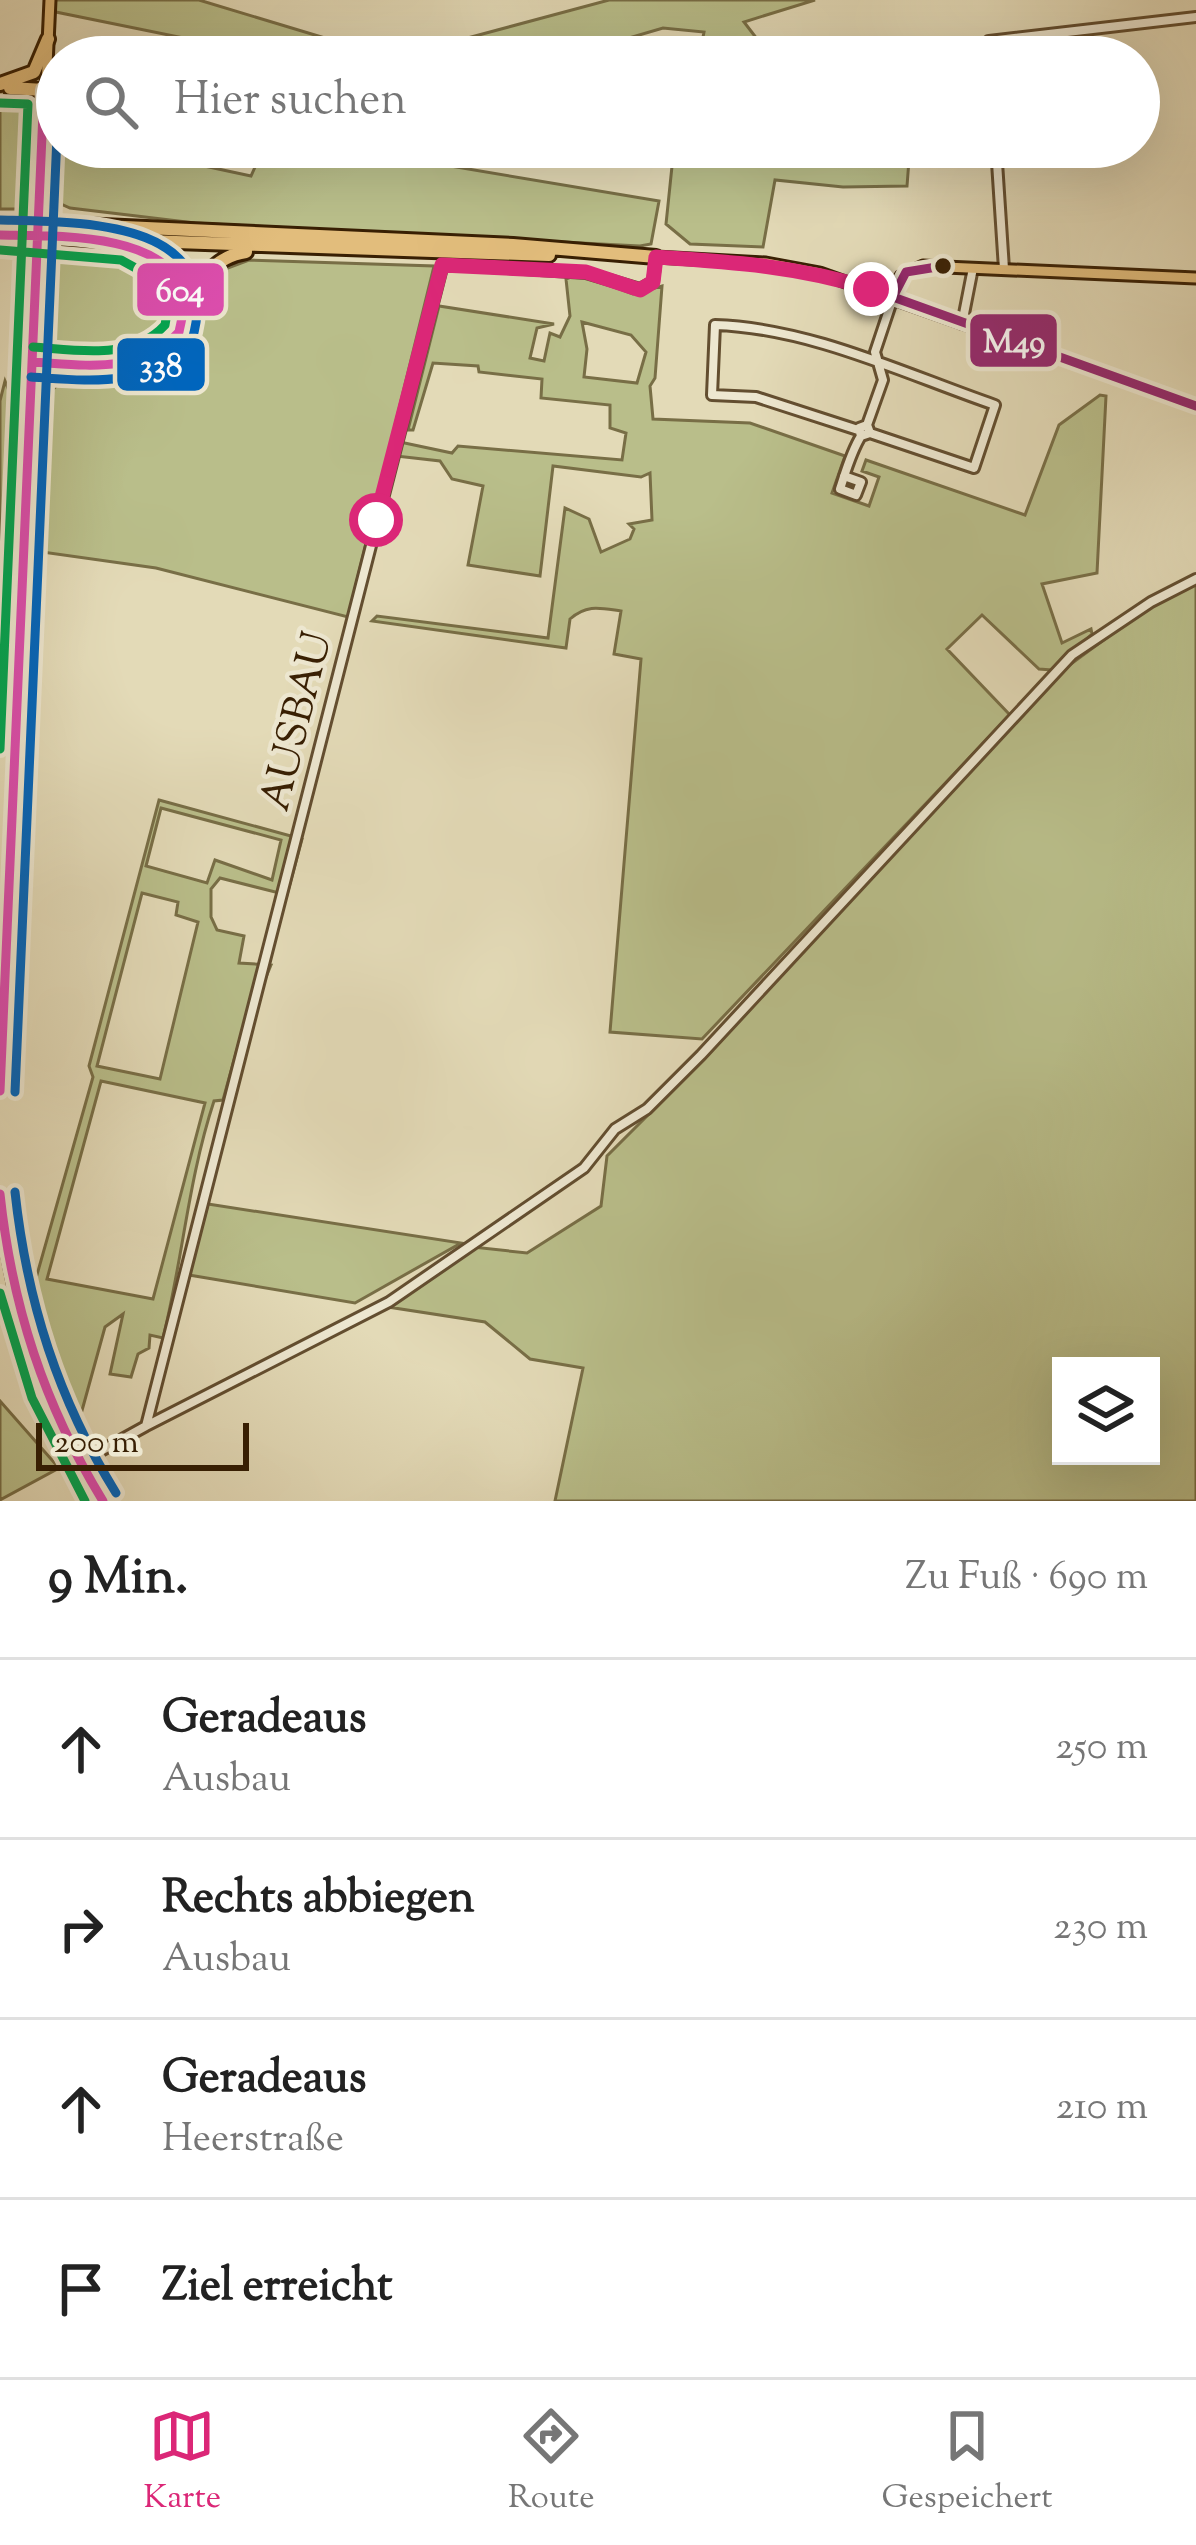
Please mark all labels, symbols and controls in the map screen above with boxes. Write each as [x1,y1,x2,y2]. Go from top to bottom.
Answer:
search box [36,36,1160,168]
icon: search [78,69,144,135]
text: Hier suchen [174,70,407,135]
unlabelled marker [932,255,954,277]
line badge: 604 [135,261,226,318]
route end [844,262,898,316]
text: 604 [156,269,205,317]
line badge: M49 [968,312,1059,369]
text: M49 [983,320,1045,368]
line badge: 338 [115,336,207,393]
text: 338 [139,344,183,392]
route start [349,493,403,547]
street label: AUSBAU [248,627,350,818]
map controls [1052,1357,1160,1465]
button: layers [1052,1357,1160,1465]
scale bar [36,1417,249,1470]
text: 200 m [54,1420,139,1468]
text: 9 Min. [48,1543,188,1616]
text: Zu Fuß · 690 m [905,1551,1148,1607]
text: Geradeaus [162,1688,366,1753]
icon: ahead [48,1716,114,1782]
text: 250 m [1055,1721,1148,1777]
text: Ausbau [162,1753,291,1809]
text: Rechts abbiegen [162,1868,475,1933]
icon: right [48,1896,114,1962]
text: 230 m [1053,1901,1148,1957]
text: Ausbau [162,1933,291,1989]
text: Geradeaus [162,2048,366,2113]
icon: ahead [48,2076,114,2142]
text: 210 m [1056,2081,1148,2137]
text: Heerstraße [162,2113,344,2169]
icon: arrive [48,2256,114,2322]
text: Ziel erreicht [162,2256,393,2321]
tab: Karte [143,2403,221,2523]
tab: Route [508,2403,595,2523]
tab: Gespeichert [881,2403,1053,2523]

